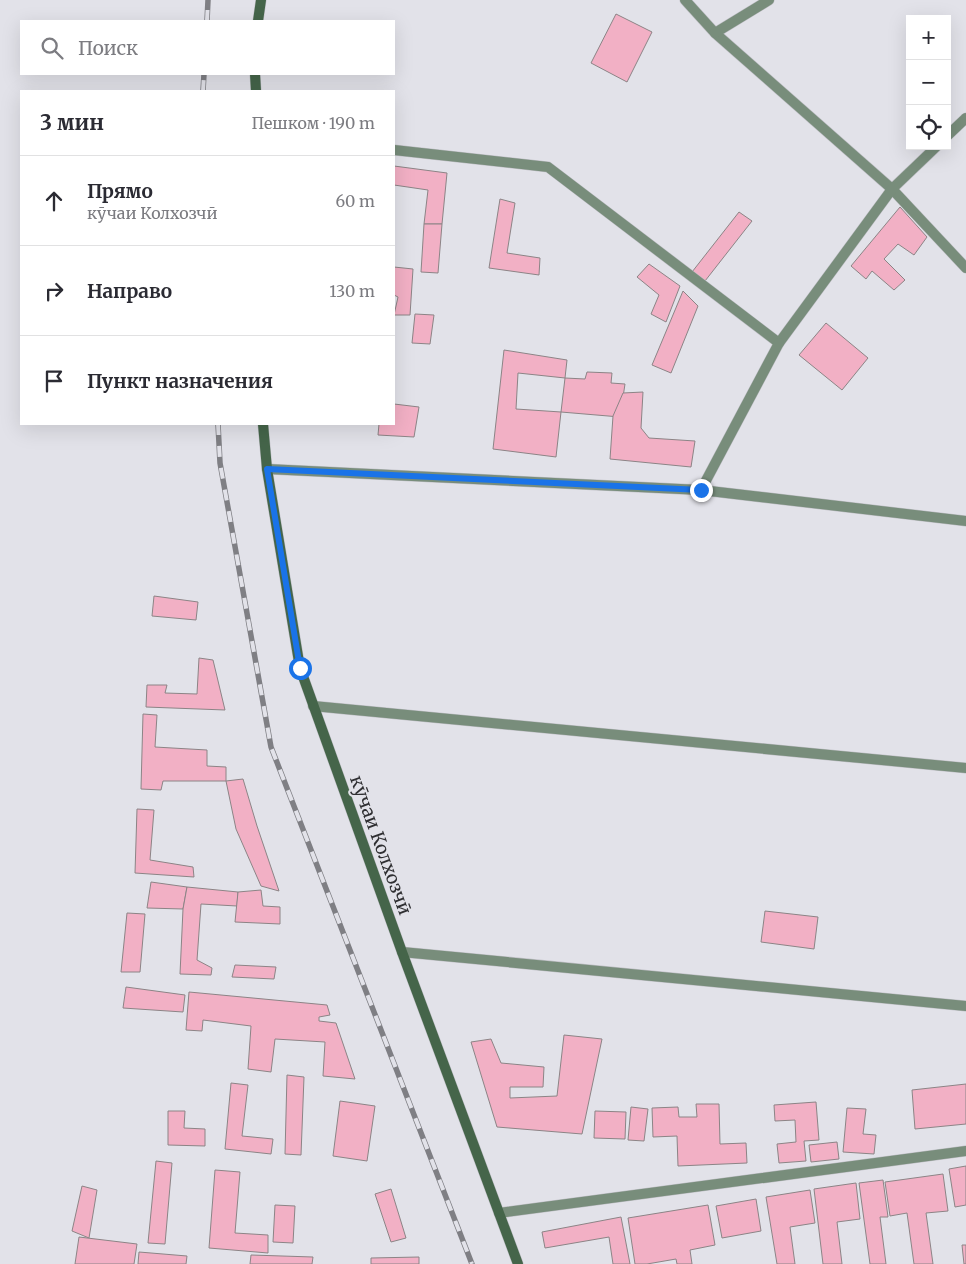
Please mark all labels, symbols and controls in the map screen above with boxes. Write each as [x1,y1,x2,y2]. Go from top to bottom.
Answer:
map controls [906,15,951,150]
button: + [906,15,951,60]
search box [20,20,395,75]
icon: search [38,34,66,62]
text: Поиск [78,36,138,60]
button: − [906,60,951,105]
button: locate [906,105,951,150]
text: 3 мин [40,109,104,136]
text: Пешком · 190 m [252,113,375,133]
text: Прямо [87,179,153,203]
icon: ahead [40,187,68,215]
text: 60 m [335,191,375,211]
text: кӯчаи Колхозчӣ [87,203,218,223]
icon: right [40,277,68,305]
text: Направо [87,279,172,303]
text: 130 m [329,281,375,301]
icon: arrive [40,367,68,395]
text: Пункт назначения [87,369,273,393]
route end [690,479,713,502]
route start [289,657,312,680]
street label: кӯчаи Колхозчӣ [345,772,417,918]

